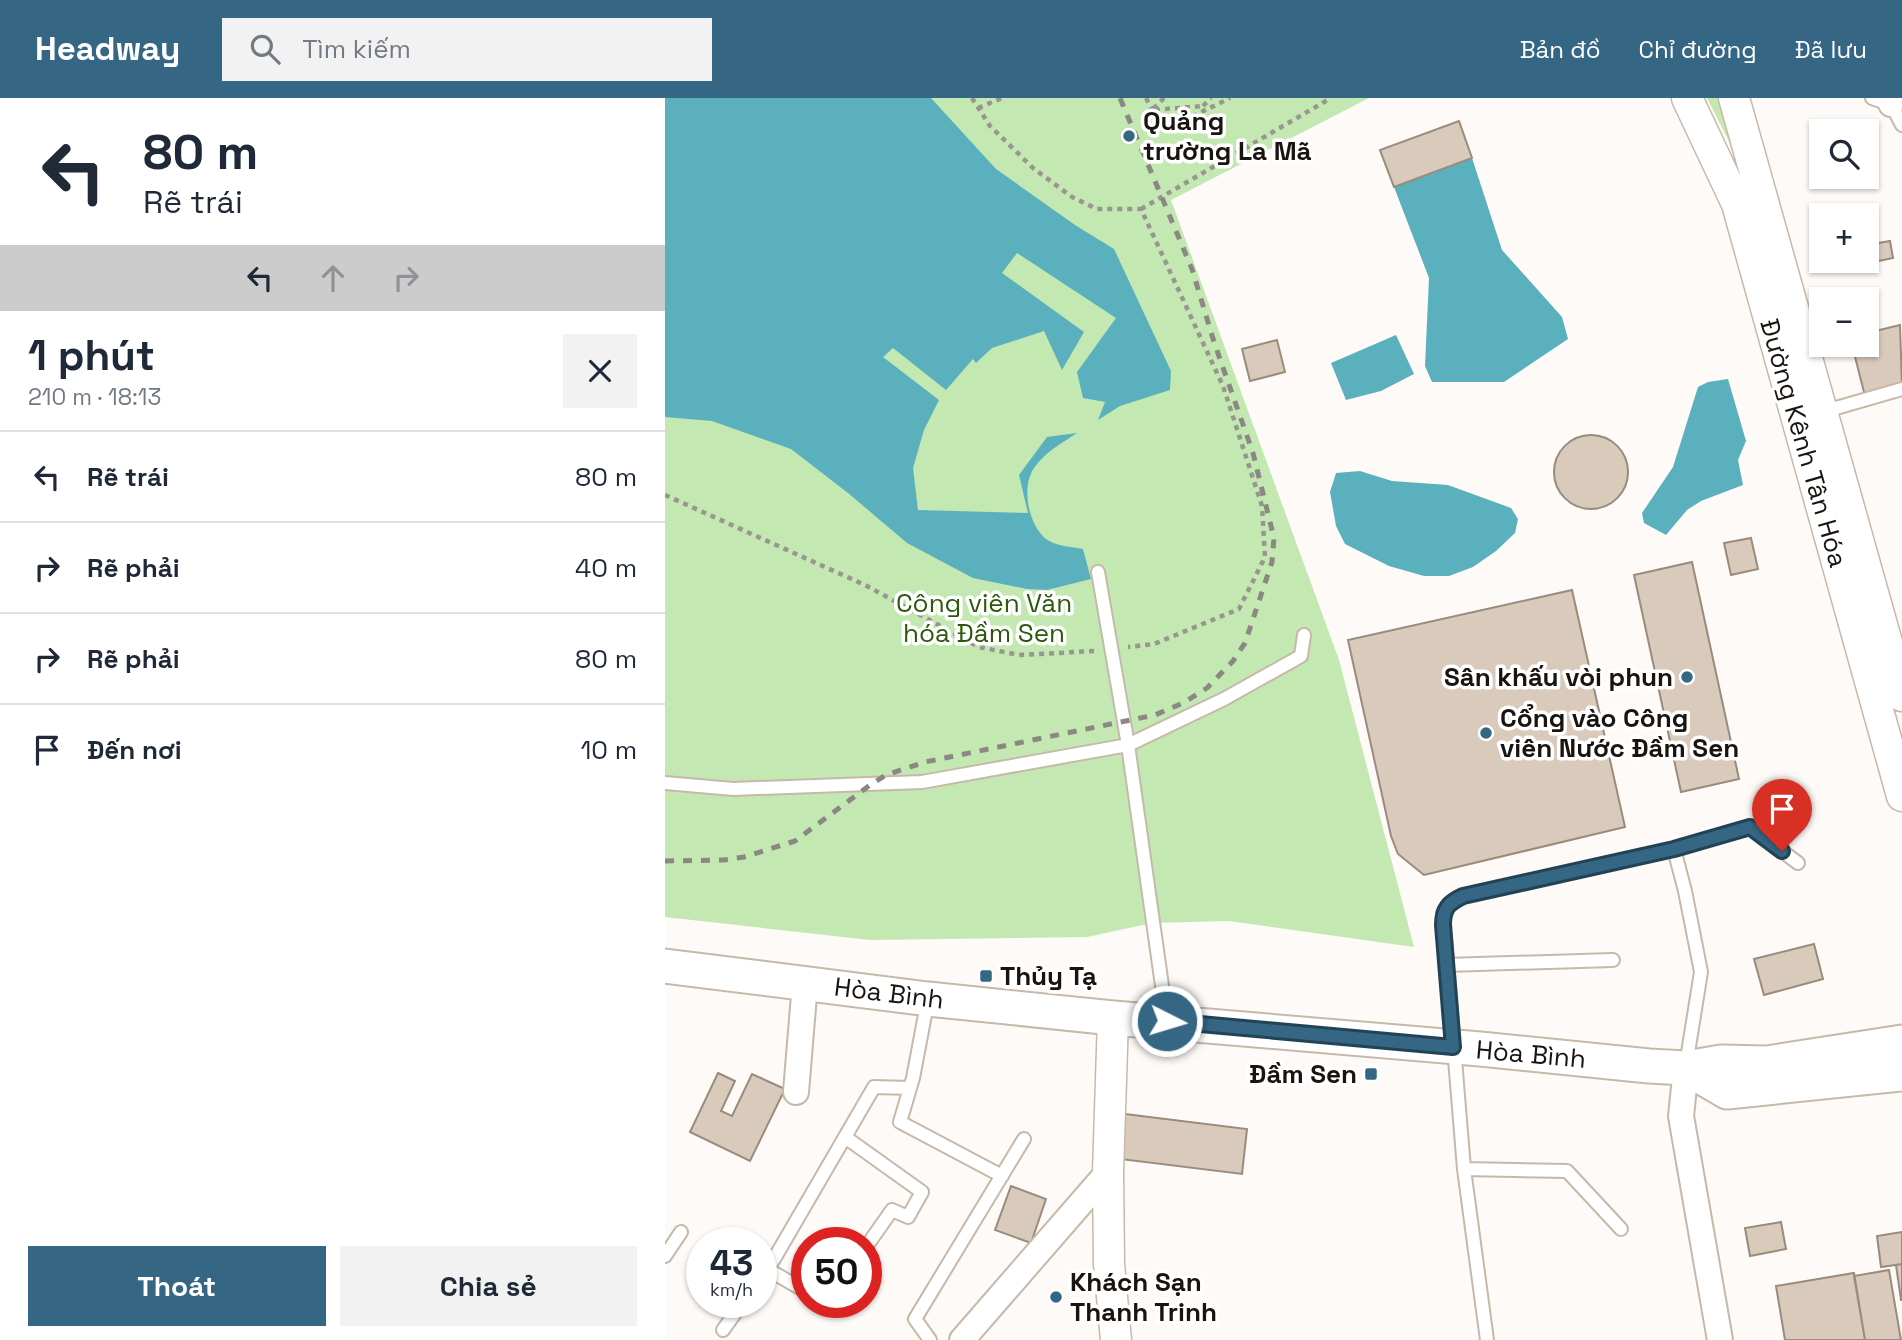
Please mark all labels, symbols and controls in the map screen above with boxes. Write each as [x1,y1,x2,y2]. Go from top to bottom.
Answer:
search box [222,18,712,81]
text: Headway [35,28,180,70]
icon: search [246,30,284,68]
text: Tìm kiếm [302,32,411,66]
text: Bản đồ [1520,34,1601,65]
text: Chỉ đường [1639,34,1757,65]
text: Đã lưu [1795,34,1867,65]
place label: Quảng trường La Mã [1143,104,1312,168]
map controls [1809,119,1879,357]
button: search [1809,119,1879,189]
text: 80 m [143,121,258,183]
icon: left [28,126,119,217]
marker: Quảng trường La Mã [1121,128,1137,144]
text: Rẽ trái [143,182,243,222]
button: + [1809,203,1879,273]
icon: left [241,259,279,297]
icon: ahead [314,259,352,297]
icon: right [387,259,425,297]
button: − [1809,287,1879,357]
street label: Đường Kênh Tân Hóa [1752,315,1856,571]
text: 1 phút [28,329,155,382]
button: close [563,334,637,408]
text: 210 m · 18:13 [28,382,161,412]
icon: left [28,458,66,496]
text: Rẽ trái [87,460,169,494]
text: 80 m [575,460,637,494]
icon: right [28,549,66,587]
text: Rẽ phải [87,551,180,585]
text: 40 m [575,551,637,585]
park label: Công viên Văn hóa Đầm Sen [896,586,1072,650]
icon: right [28,640,66,678]
text: Rẽ phải [87,642,180,676]
text: 80 m [575,642,637,676]
place label: Sân khấu vòi phun [1444,660,1673,694]
marker: Sân khấu vòi phun [1679,669,1695,685]
place label: Cổng vào Công viên Nước Đầm Sen [1500,701,1739,765]
marker: Cổng vào Công viên Nước Đầm Sen [1478,725,1494,741]
icon: arrive [28,731,66,769]
text: Đến nơi [87,733,182,767]
text: 10 m [580,733,637,767]
pin [1752,779,1812,851]
icon: arrive [1763,790,1801,828]
place label: Thủy Tạ [1000,959,1097,993]
marker: Thủy Tạ [978,968,994,984]
street label: Hòa Bình [832,969,946,1017]
position arrow [1130,984,1204,1058]
street label: Hòa Bình [1475,1032,1587,1076]
place label: Đầm Sen [1249,1057,1357,1091]
marker: Đầm Sen [1363,1066,1379,1082]
speed limit sign: 50 [791,1227,882,1318]
text: 43 [710,1241,753,1285]
button: Thoát [28,1246,326,1326]
button: Chia sẻ [340,1246,637,1326]
place label: Khách Sạn Thanh Trinh [1070,1265,1217,1329]
text: km/h [710,1278,753,1301]
marker: Khách Sạn Thanh Trinh [1048,1289,1064,1305]

